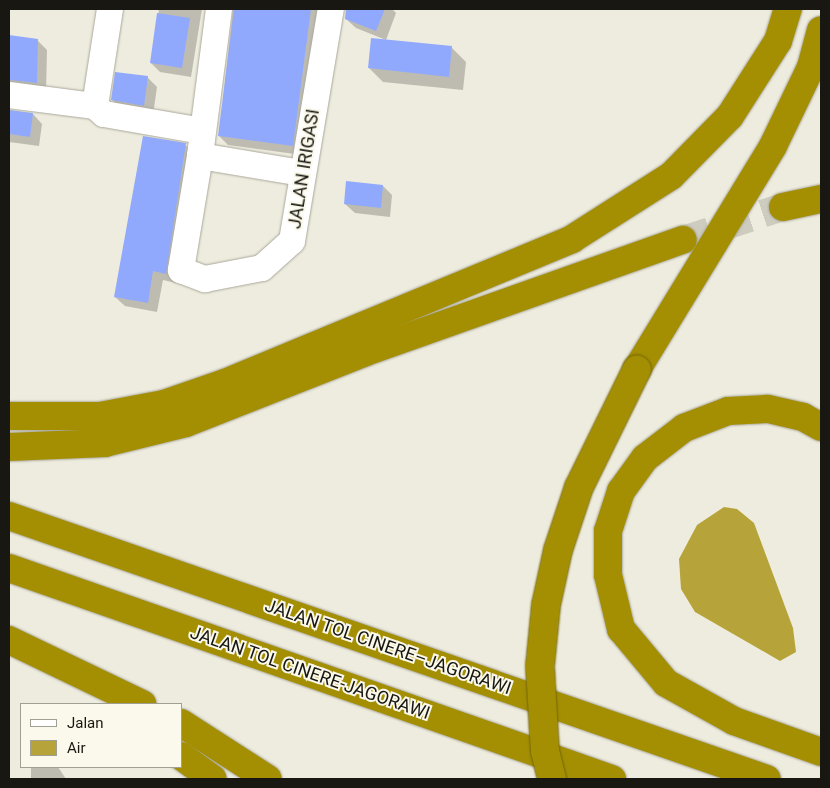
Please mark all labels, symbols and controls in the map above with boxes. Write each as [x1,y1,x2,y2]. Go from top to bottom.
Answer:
street label: JALAN IRIGASI [284,108,324,230]
street label: JALAN TOL CINERE–JAGORAWI [262,595,514,699]
street label: JALAN TOL CINERE-JAGORAWI [187,622,433,724]
legend [20,703,182,768]
text: Jalan [67,714,104,732]
text: Air [67,739,86,757]

